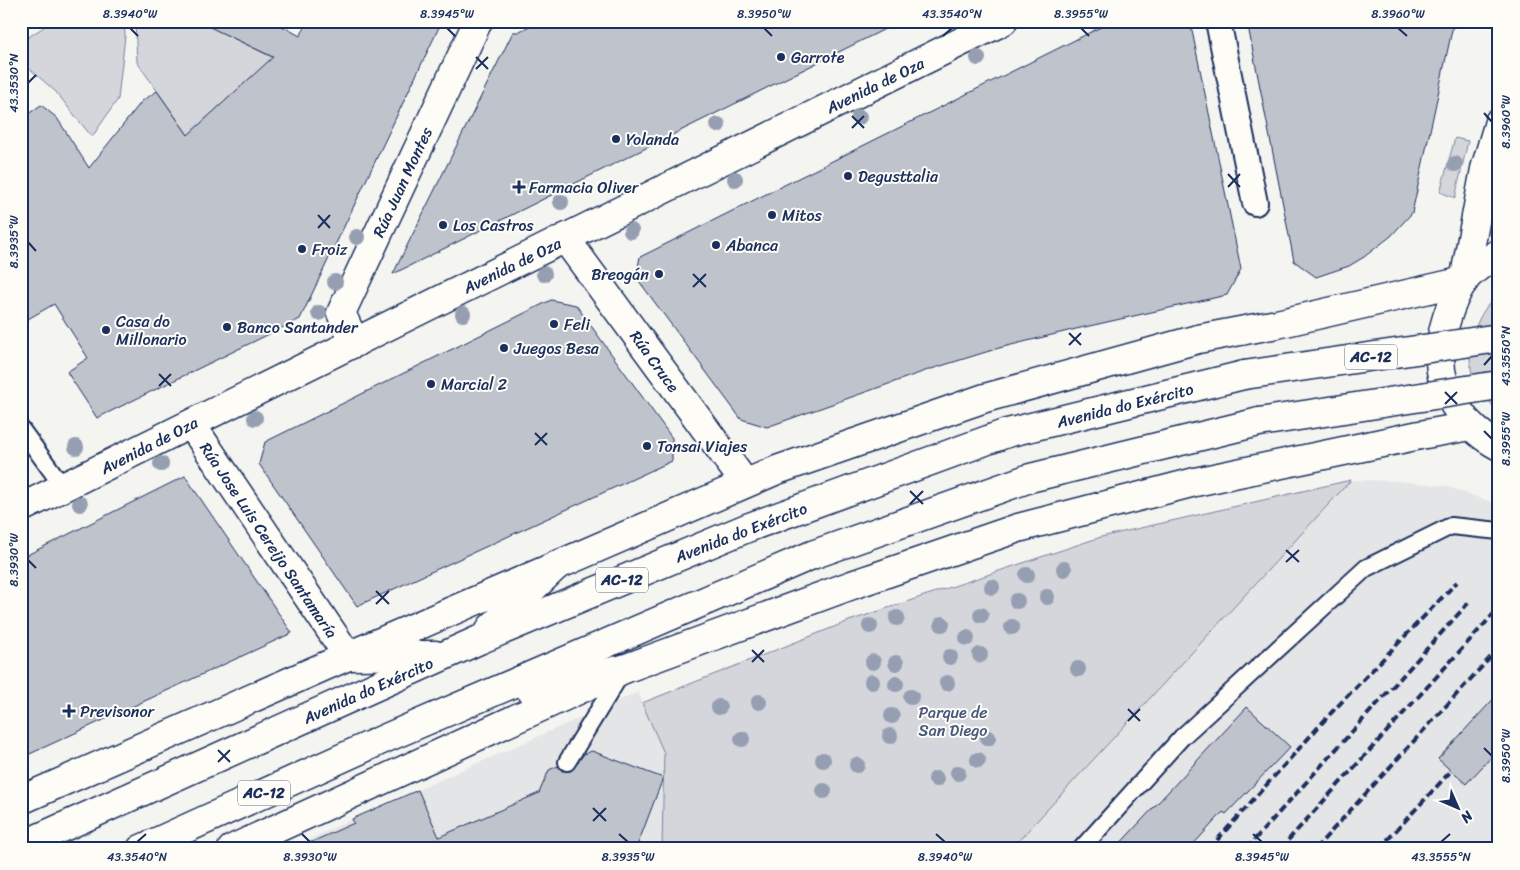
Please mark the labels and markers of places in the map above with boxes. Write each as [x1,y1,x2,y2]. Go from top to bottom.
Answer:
place label: Garrote [791,43,845,72]
marker: Garrote [775,51,787,63]
place label: Yolanda [626,125,679,154]
marker: Yolanda [610,133,622,145]
place label: Degusttalia [858,162,939,191]
marker: Degusttalia [842,170,854,182]
place label: Farmacia Oliver [529,173,640,202]
marker: Farmacia Oliver [513,181,525,193]
place label: Mitos [782,201,823,230]
marker: Mitos [766,209,778,221]
place label: Los Castros [453,211,534,240]
marker: Los Castros [437,219,449,231]
place label: Abanca [725,231,779,260]
place label: Froiz [312,235,348,264]
marker: Abanca [710,239,722,251]
marker: Froiz [296,243,308,255]
place label: Breogán [591,260,649,289]
marker: Breogán [653,268,665,280]
place label: Casa do Millonario [116,307,187,354]
place label: Feli [564,310,591,339]
place label: Banco Santander [237,313,359,342]
marker: Feli [548,318,560,330]
marker: Banco Santander [221,321,233,333]
marker: Casa do Millonario [100,324,112,336]
place label: Juegos Besa [513,334,600,363]
marker: Juegos Besa [498,342,510,354]
place label: Marcial 2 [441,370,507,399]
marker: Marcial 2 [425,378,437,390]
place label: Tonsai Viajes [657,432,748,461]
marker: Tonsai Viajes [641,440,653,452]
place label: Previsonor [80,697,156,726]
marker: Previsonor [62,704,76,718]

